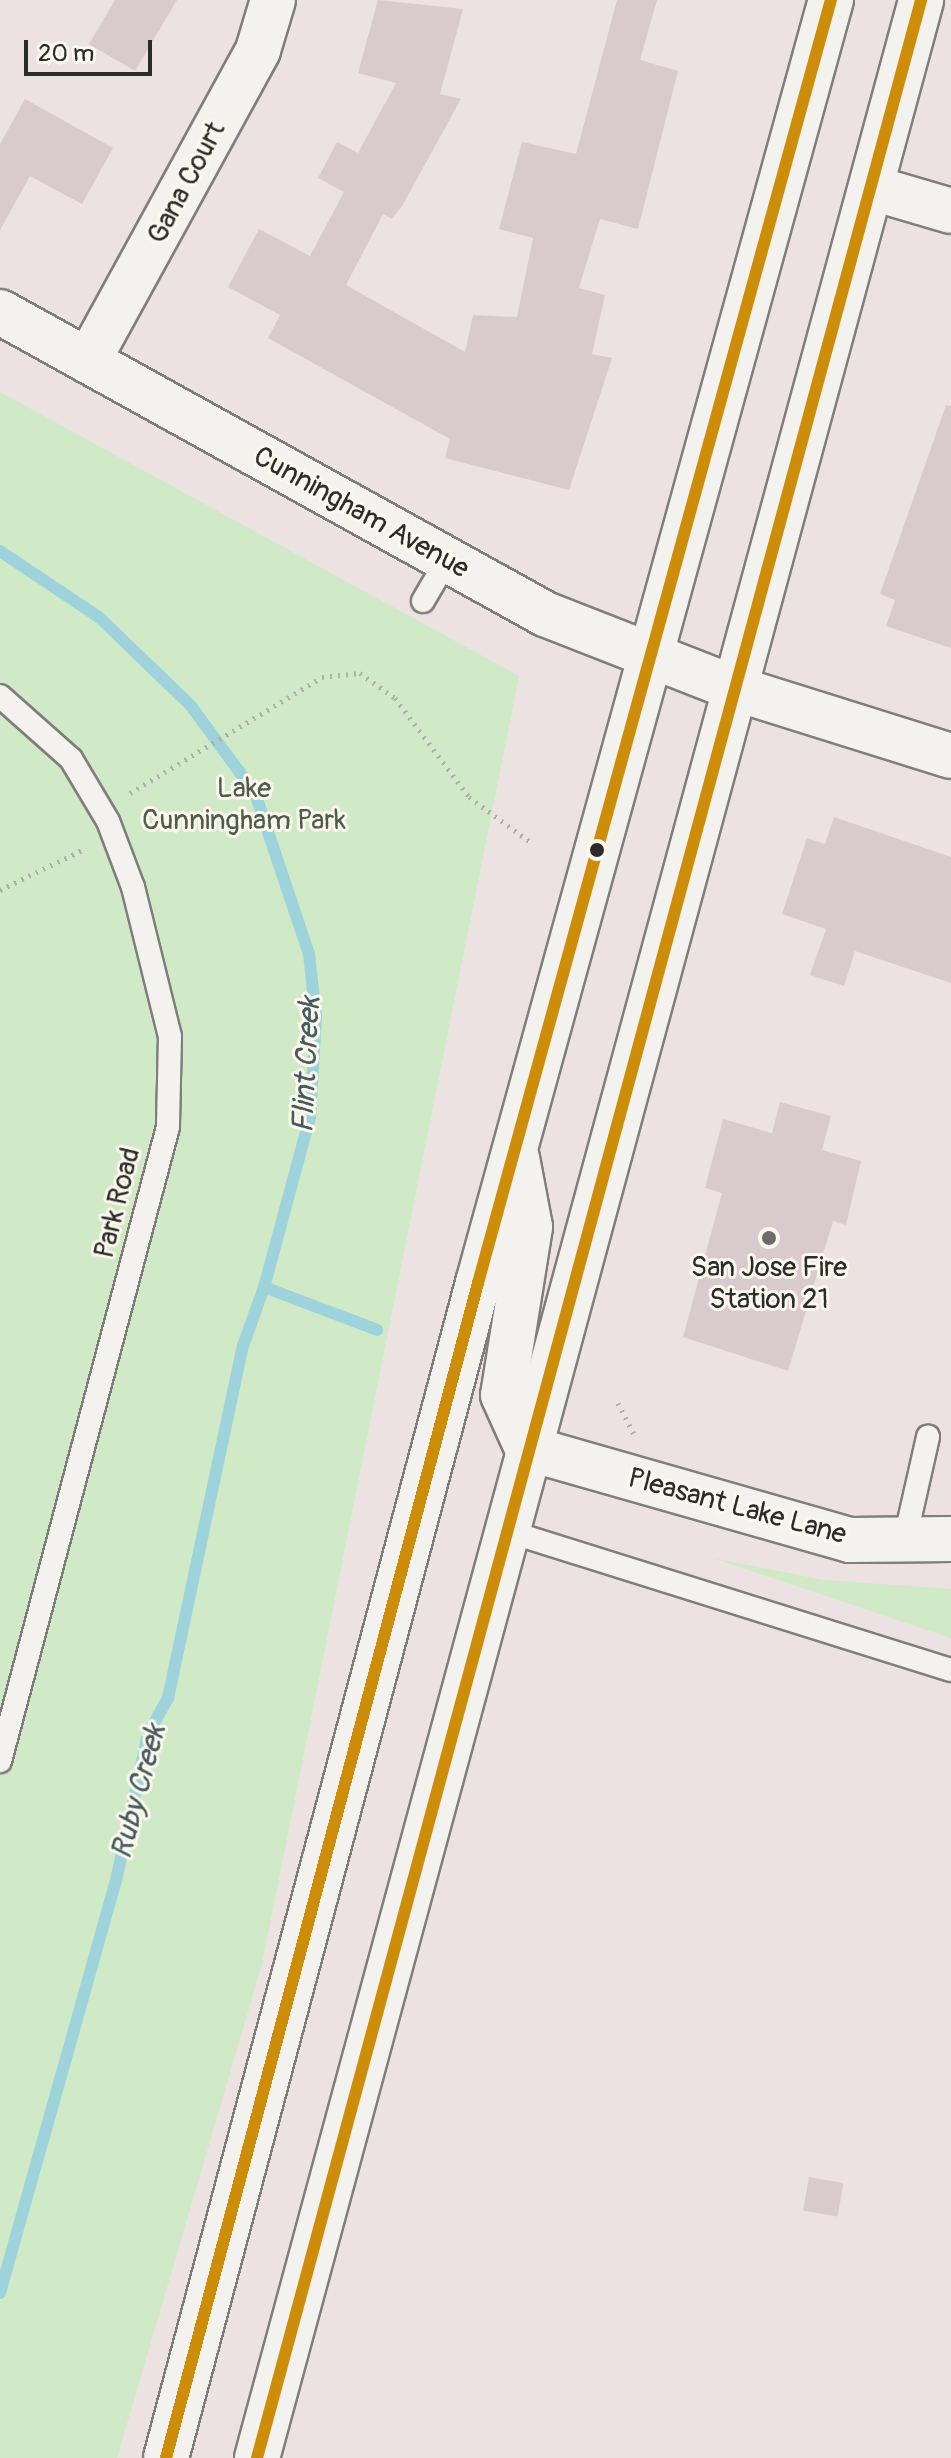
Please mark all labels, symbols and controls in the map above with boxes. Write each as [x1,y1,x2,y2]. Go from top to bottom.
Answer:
scale bar [28,24,156,74]
text: 20 m [38,39,94,68]
street label: Gana Court [141,116,233,250]
street label: Cunningham Avenue [247,440,475,586]
park label: Lake Cunningham Park [142,772,346,838]
unlabelled marker [589,842,605,858]
water label: Flint Creek [285,996,329,1134]
street label: Park Road [88,1144,148,1262]
marker: San Jose Fire Station 21 [760,1229,778,1247]
place label: San Jose Fire Station 21 [691,1251,847,1317]
street label: Pleasant Lake Lane [624,1462,850,1552]
water label: Ruby Creek [104,1721,174,1863]

